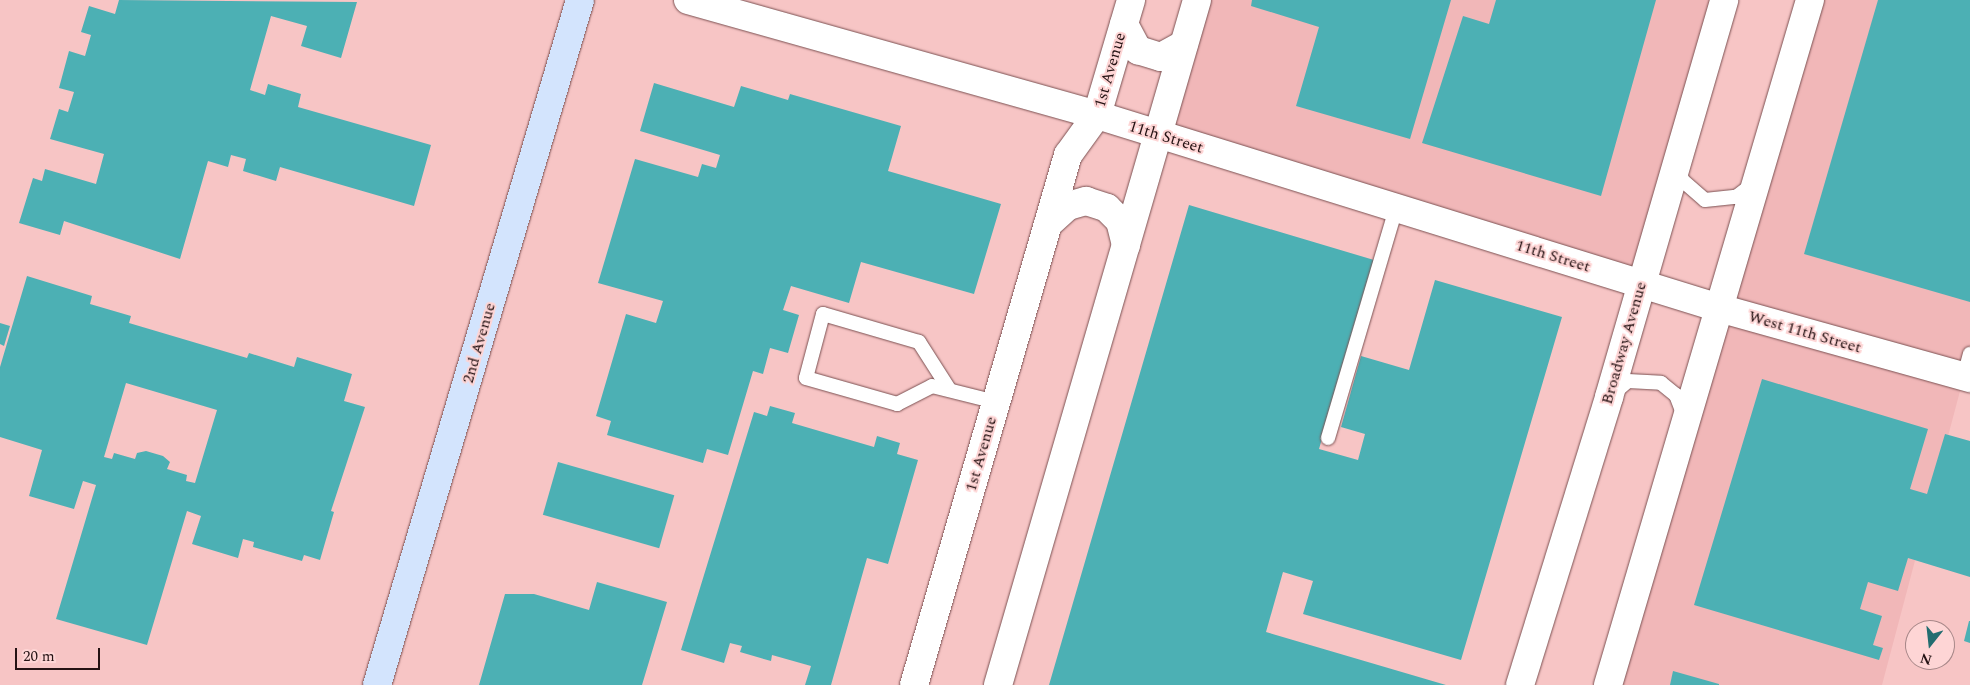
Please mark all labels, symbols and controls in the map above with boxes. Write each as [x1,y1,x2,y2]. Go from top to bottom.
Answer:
street label: 1st Avenue [1090,30,1130,110]
street label: 11th Street [1126,117,1206,157]
street label: 11th Street [1513,236,1593,276]
street label: Broadway Avenue [1597,279,1651,407]
street label: 2nd Avenue [458,300,500,386]
street label: West 11th Street [1746,307,1864,357]
street label: 1st Avenue [961,414,1001,494]
north arrow [1905,620,1955,670]
scale bar [18,638,102,670]
text: 20 m [23,645,55,668]
text: N [1918,647,1934,671]

